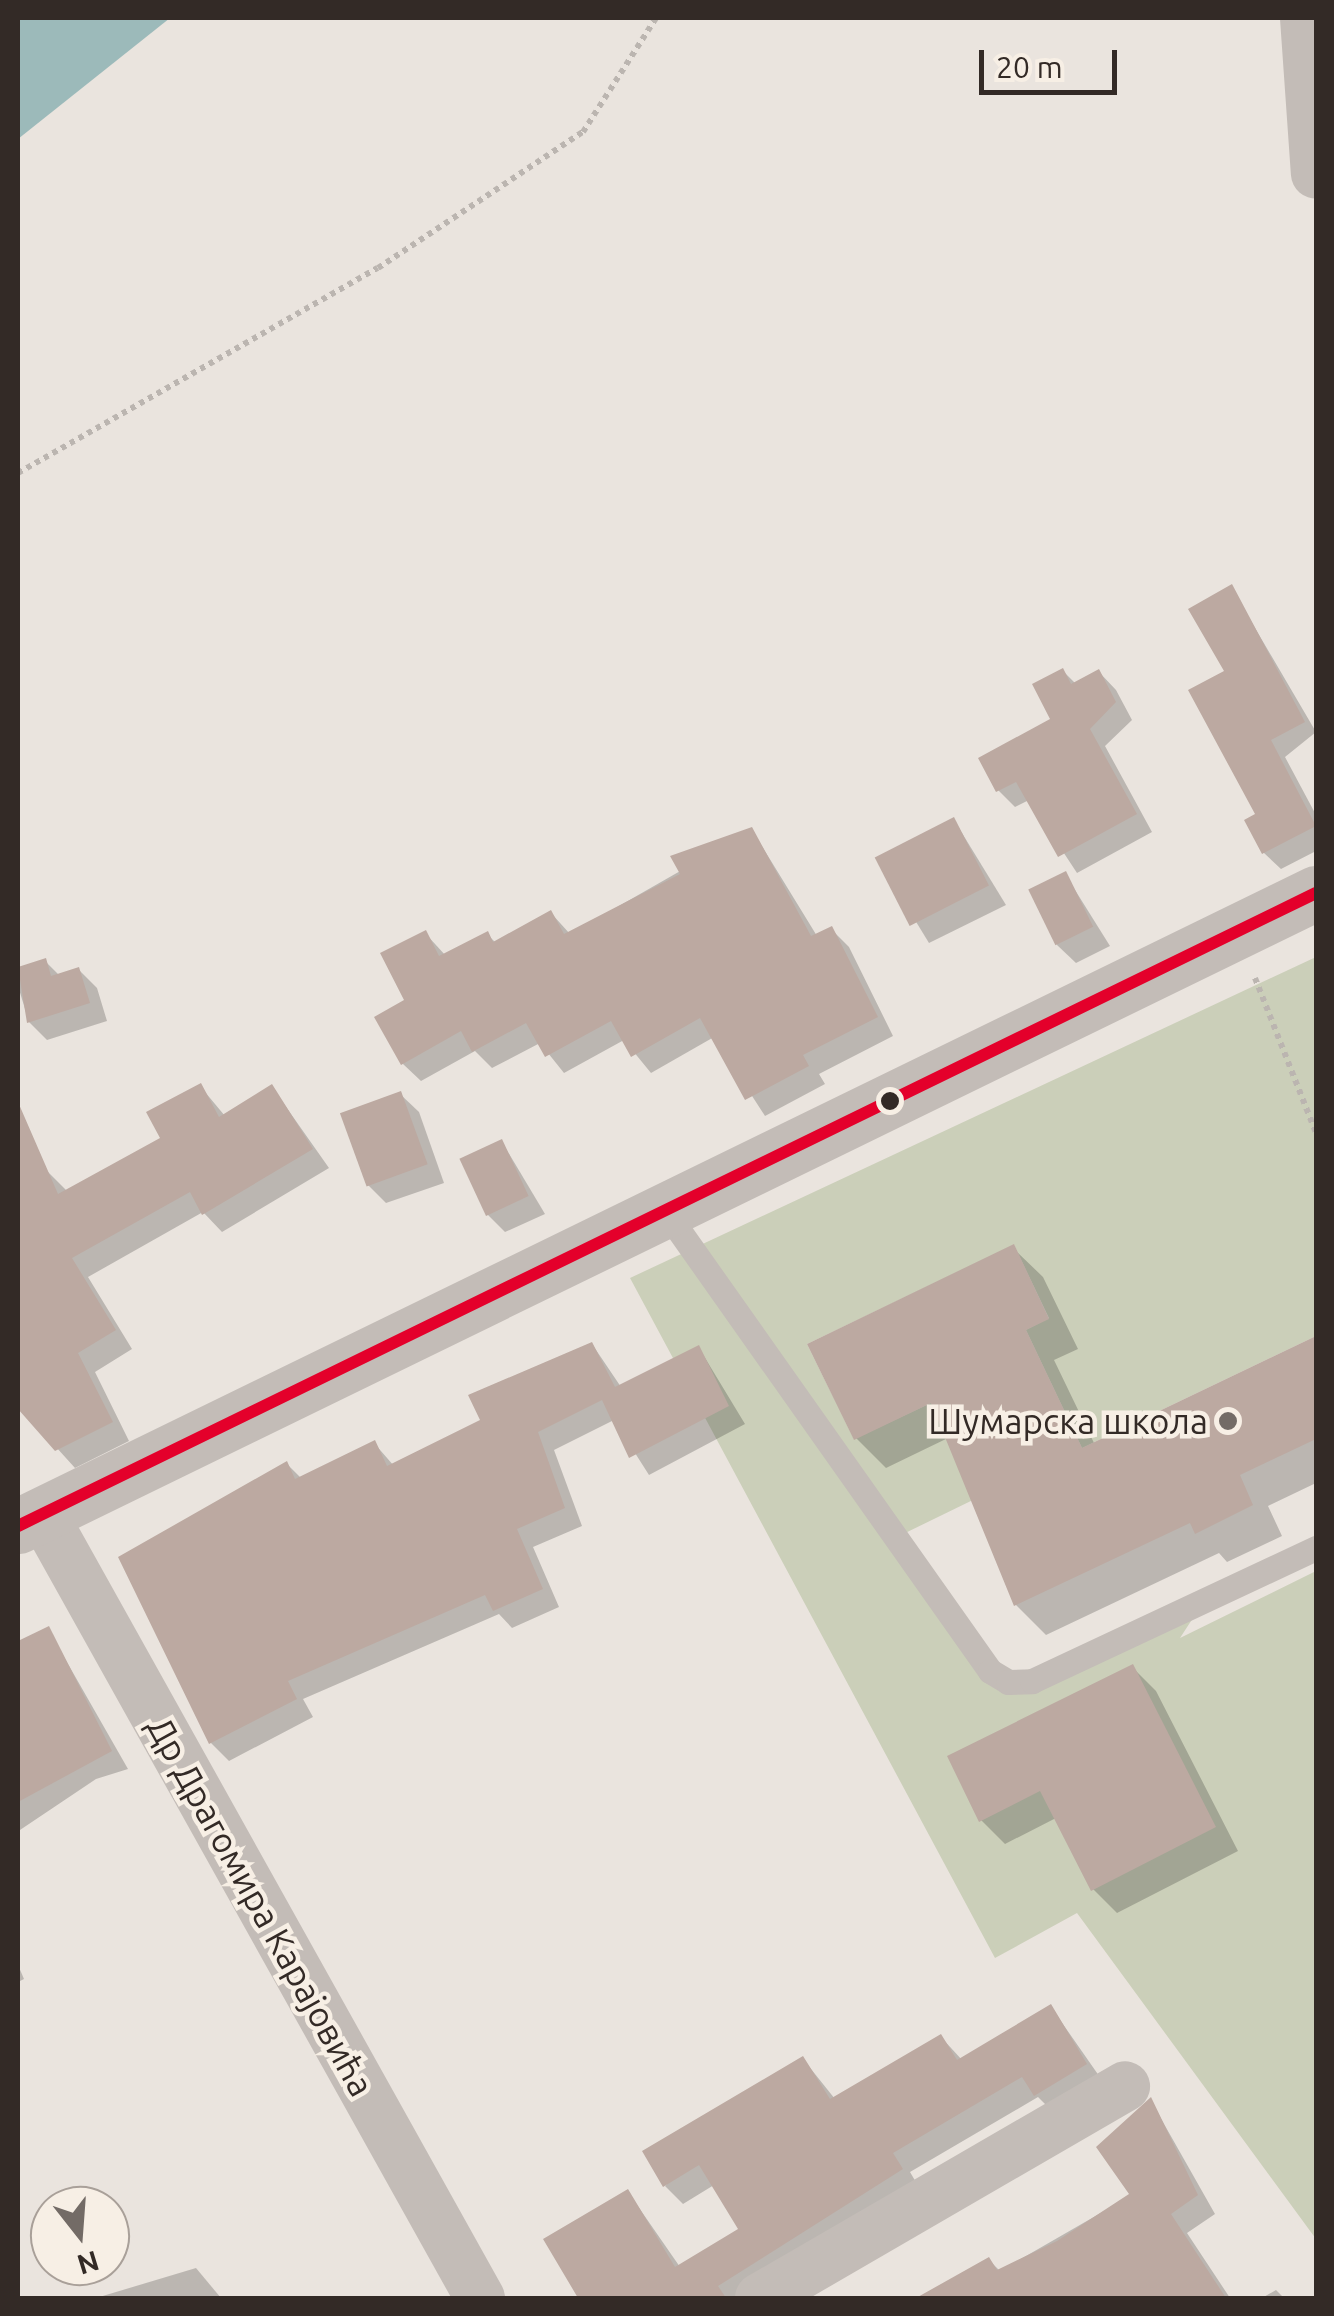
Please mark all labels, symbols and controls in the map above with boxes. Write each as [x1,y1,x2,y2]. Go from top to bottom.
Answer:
scale bar [984,30,1122,92]
text: 20 m [996,50,1063,84]
unlabelled marker [880,1091,900,1111]
place label: Шумарска школа [928,1400,1208,1442]
marker: Шумарска школа [1217,1410,1239,1432]
street label: Др Драгомира Карајовића [139,1709,383,2103]
north arrow [30,2186,130,2286]
text: N [74,2245,103,2281]

